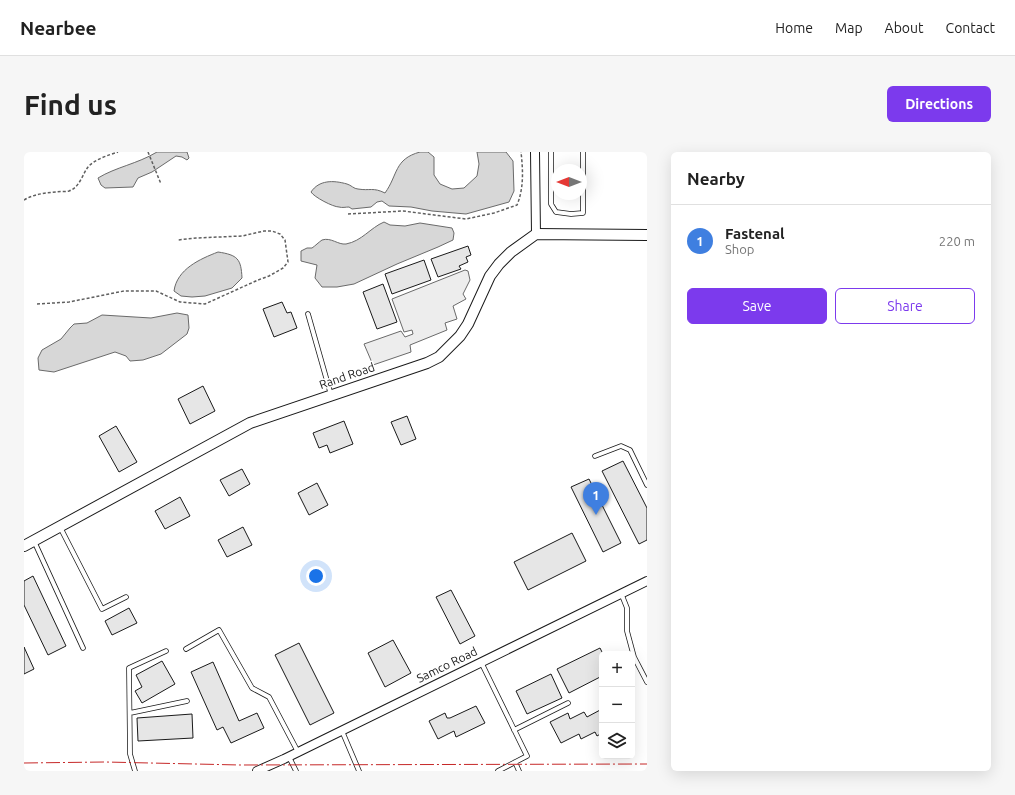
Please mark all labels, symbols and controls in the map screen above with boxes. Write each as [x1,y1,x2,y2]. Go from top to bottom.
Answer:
text: Nearbee [20,17,97,39]
text: Home [775,20,813,36]
text: Map [835,20,863,36]
text: About [885,20,924,36]
text: Contact [946,20,995,36]
button: Directions [887,86,991,122]
text: Find us [24,89,117,120]
north arrow [551,164,587,200]
text: Nearby [687,169,745,188]
text: Fastenal [725,225,785,242]
text: 1 [696,234,704,248]
text: 220 m [939,234,975,248]
text: Shop [725,242,754,256]
button: Save [687,288,827,324]
button: Share [835,288,975,324]
street label: Rand Road [317,360,376,391]
pin: 1 [583,482,609,515]
your location [306,566,326,586]
street label: Samco Road [414,644,479,685]
map controls [599,651,635,759]
button: + [599,651,635,687]
button: − [599,687,635,723]
button: layers [599,723,635,759]

